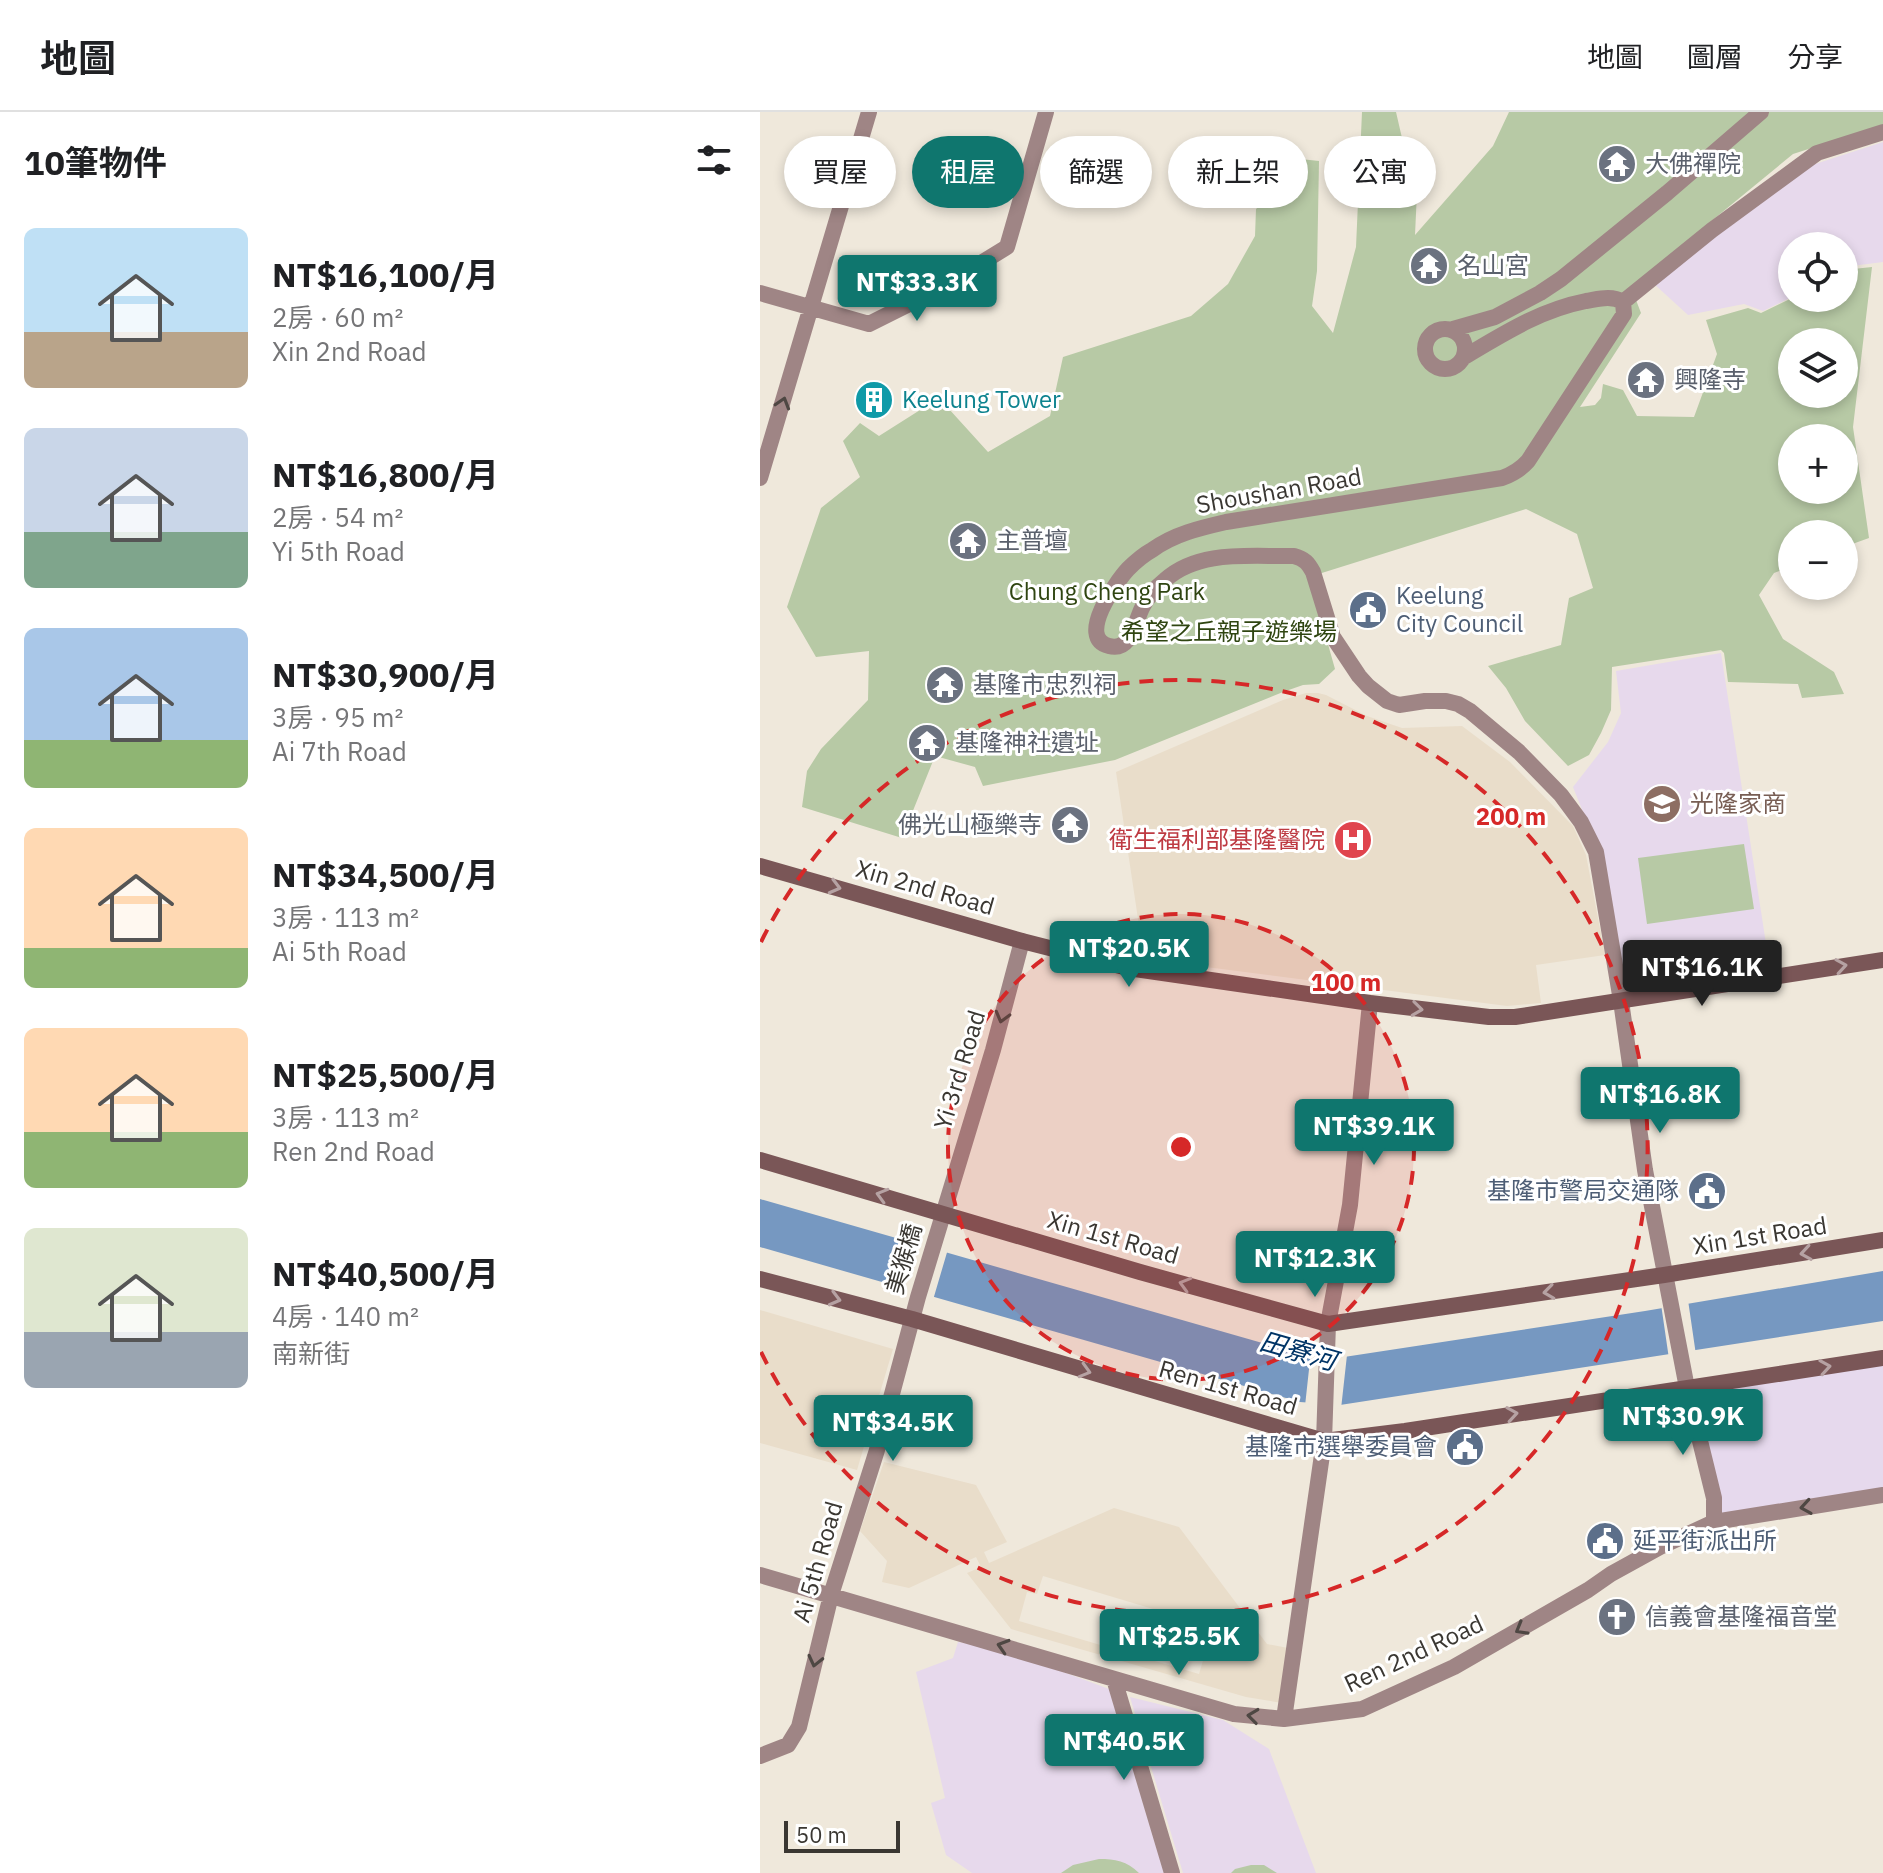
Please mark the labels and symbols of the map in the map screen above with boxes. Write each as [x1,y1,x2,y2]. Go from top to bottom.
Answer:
temple icon: 大佛禪院 [1596,143,1638,185]
place label: 大佛禪院 [1645,147,1741,179]
temple icon: 名山宮 [1408,245,1450,287]
place label: 名山宮 [1457,249,1529,281]
pin: NT$33.3K [834,255,1000,323]
temple icon: 興隆寺 [1625,359,1667,401]
place label: 興隆寺 [1674,363,1746,395]
building icon: Keelung Tower [853,379,895,421]
place label: Keelung Tower [902,383,1061,415]
one-way arrow [774,397,790,411]
street label: Shoushan Road [1194,460,1364,520]
temple icon: 主普壇 [947,520,989,562]
place label: 主普壇 [996,524,1068,556]
park label: Chung Cheng Park [1009,575,1206,607]
place label: Keelung City Council [1396,579,1523,639]
public building icon: Keelung City Council [1347,589,1389,631]
park label: 希望之丘親子遊樂場 [1121,615,1337,647]
temple icon: 基隆市忠烈祠 [924,664,966,706]
place label: 基隆市忠烈祠 [973,668,1117,700]
temple icon: 基隆神社遺址 [906,722,948,764]
place label: 基隆神社遺址 [955,726,1099,758]
school or university icon: 光隆家商 [1641,783,1683,825]
place label: 光隆家商 [1690,787,1786,819]
text: 200 m [1476,800,1546,832]
temple icon: 佛光山極樂寺 [1049,804,1091,846]
place label: 佛光山極樂寺 [898,808,1042,840]
hospital icon: 衛生福利部基隆醫院 [1332,819,1374,861]
place label: 衛生福利部基隆醫院 [1109,823,1325,855]
street label: Xin 2nd Road [852,852,998,922]
one-way arrow [828,878,842,894]
pin: NT$20.5K [1046,921,1212,989]
pin: NT$16.1K [1619,940,1785,1008]
one-way arrow [1834,958,1848,975]
text: 100 m [1311,966,1381,998]
one-way arrow [1411,1000,1424,1017]
street label: Yi 3rd Road [926,1006,992,1133]
one-way arrow [994,1009,1011,1023]
pin: NT$16.8K [1577,1067,1743,1135]
pin: NT$39.1K [1291,1099,1457,1167]
centre of rings [1167,1133,1195,1161]
public building icon: 基隆市警局交通隊 [1686,1170,1728,1212]
place label: 基隆市警局交通隊 [1487,1174,1679,1206]
one-way arrow [875,1188,889,1204]
street label: Xin 1st Road [1044,1203,1183,1271]
street label: Xin 1st Road [1691,1209,1829,1261]
street label: 美猴橋 [878,1220,928,1298]
pin: NT$12.3K [1232,1231,1398,1299]
one-way arrow [1799,1243,1813,1260]
one-way arrow [1178,1277,1192,1293]
one-way arrow [1542,1283,1556,1300]
one-way arrow [828,1289,842,1306]
water label: 田寮河 [1256,1323,1345,1379]
street label: Ren 1st Road [1155,1352,1301,1422]
one-way arrow [1818,1359,1832,1376]
one-way arrow [1078,1362,1092,1378]
pin: NT$30.9K [1600,1389,1766,1457]
pin: NT$34.5K [810,1395,976,1463]
one-way arrow [1506,1406,1519,1423]
public building icon: 基隆市選舉委員會 [1444,1426,1486,1468]
place label: 基隆市選舉委員會 [1245,1430,1437,1462]
street label: Ai 5th Road [785,1498,850,1626]
one-way arrow [1799,1498,1813,1515]
public building icon: 延平街派出所 [1584,1520,1626,1562]
place label: 延平街派出所 [1633,1524,1777,1556]
church icon: 信義會基隆福音堂 [1596,1596,1638,1638]
place label: 信義會基隆福音堂 [1645,1600,1837,1632]
street label: Ren 2nd Road [1339,1607,1488,1699]
pin: NT$25.5K [1096,1609,1262,1677]
one-way arrow [1515,1619,1529,1635]
one-way arrow [996,1639,1010,1655]
one-way arrow [808,1654,825,1667]
one-way arrow [1246,1707,1259,1724]
pin: NT$40.5K [1041,1714,1207,1782]
scale bar [784,1817,900,1853]

